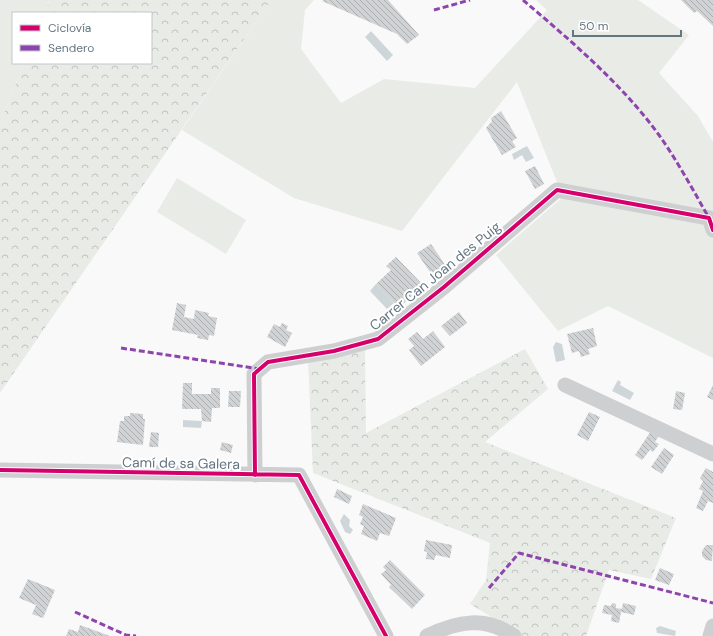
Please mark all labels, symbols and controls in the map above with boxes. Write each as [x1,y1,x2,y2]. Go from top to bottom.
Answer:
legend [12,12,152,64]
scale bar [573,12,681,38]
text: 50 m [579,18,608,34]
text: Ciclovía [48,20,91,36]
text: Sendero [48,40,94,56]
street label: Carrer Can Joan des Puig [366,217,504,334]
street label: Camí de sa Galera [122,453,240,473]

